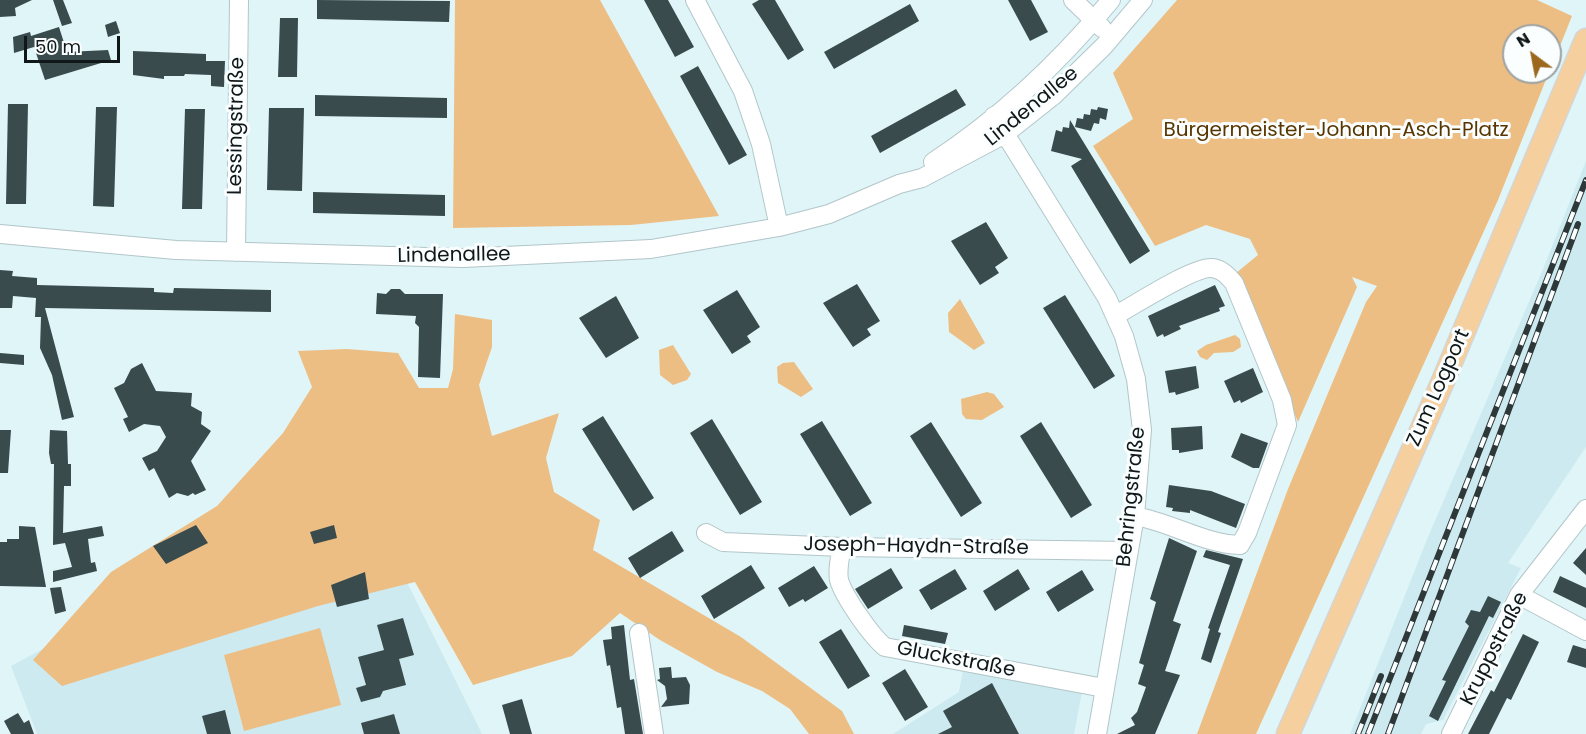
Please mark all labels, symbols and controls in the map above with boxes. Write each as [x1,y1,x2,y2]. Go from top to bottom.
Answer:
scale bar [27,24,123,62]
north arrow [1502,24,1562,84]
text: N [1512,27,1534,53]
text: 50 m [35,34,81,59]
street label: Lessingstraße [224,57,250,195]
street label: Lindenallee [980,62,1084,152]
park label: Bürgermeister-Johann-Asch-Platz [1163,119,1509,143]
street label: Lindenallee [397,243,511,269]
street label: Zum Logport [1402,326,1476,450]
street label: Behringstraße [1113,426,1151,568]
street label: Joseph-Haydn-Straße [803,533,1029,561]
street label: Kruppstraße [1456,588,1534,710]
street label: Gluckstraße [895,637,1017,683]

